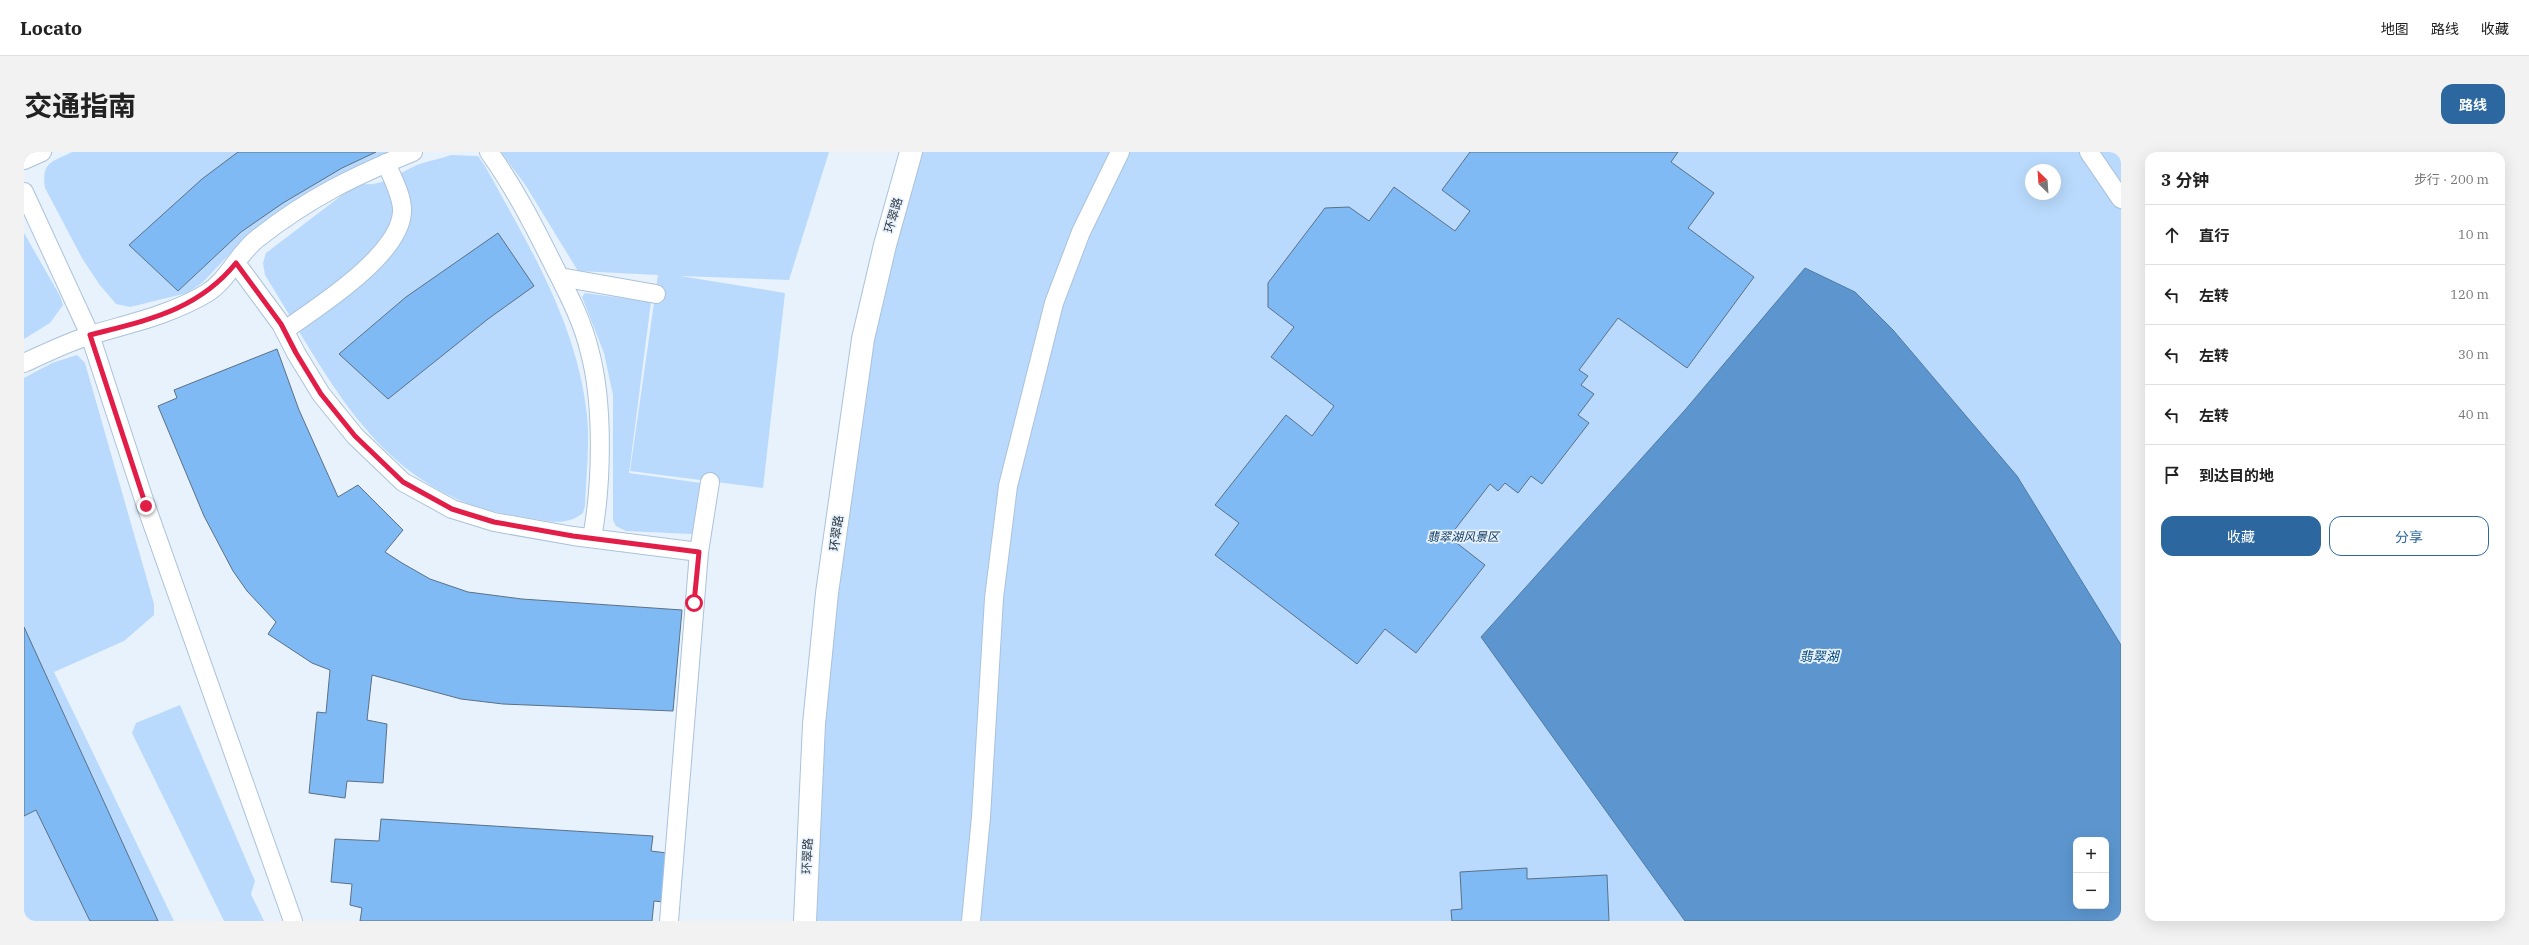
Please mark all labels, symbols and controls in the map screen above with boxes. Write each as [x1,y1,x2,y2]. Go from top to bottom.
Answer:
text: Locato [20,16,82,40]
text: 地图 [2381,20,2409,38]
text: 路线 [2431,20,2459,38]
text: 收藏 [2481,20,2509,38]
button: 路线 [2441,84,2505,124]
text: 交通指南 [24,87,136,124]
north arrow [2025,164,2061,200]
text: 3 分钟 [2161,169,2209,191]
text: 步行 · 200 m [2414,171,2489,188]
street label: 环翠路 [881,196,905,234]
icon: ahead [2161,224,2183,246]
text: 直行 [2199,226,2229,245]
text: 10 m [2458,226,2489,243]
icon: left [2161,284,2183,306]
text: 左转 [2199,286,2229,305]
text: 120 m [2450,286,2489,303]
icon: left [2161,344,2183,366]
text: 左转 [2199,346,2229,365]
text: 30 m [2458,346,2489,363]
icon: left [2161,404,2183,426]
text: 左转 [2199,406,2229,425]
text: 40 m [2458,406,2489,423]
icon: arrive [2161,464,2183,486]
text: 到达目的地 [2199,466,2274,485]
route end [137,497,155,515]
street label: 环翠路 [826,514,846,552]
button: 收藏 [2161,516,2321,556]
button: 分享 [2329,516,2489,556]
park label: 翡翠湖风景区 [1427,529,1501,544]
route start [685,594,703,612]
water label: 翡翠湖 [1799,648,1840,665]
map controls [2073,837,2109,909]
button: + [2073,837,2109,873]
street label: 环翠路 [799,838,815,874]
button: − [2073,873,2109,909]

